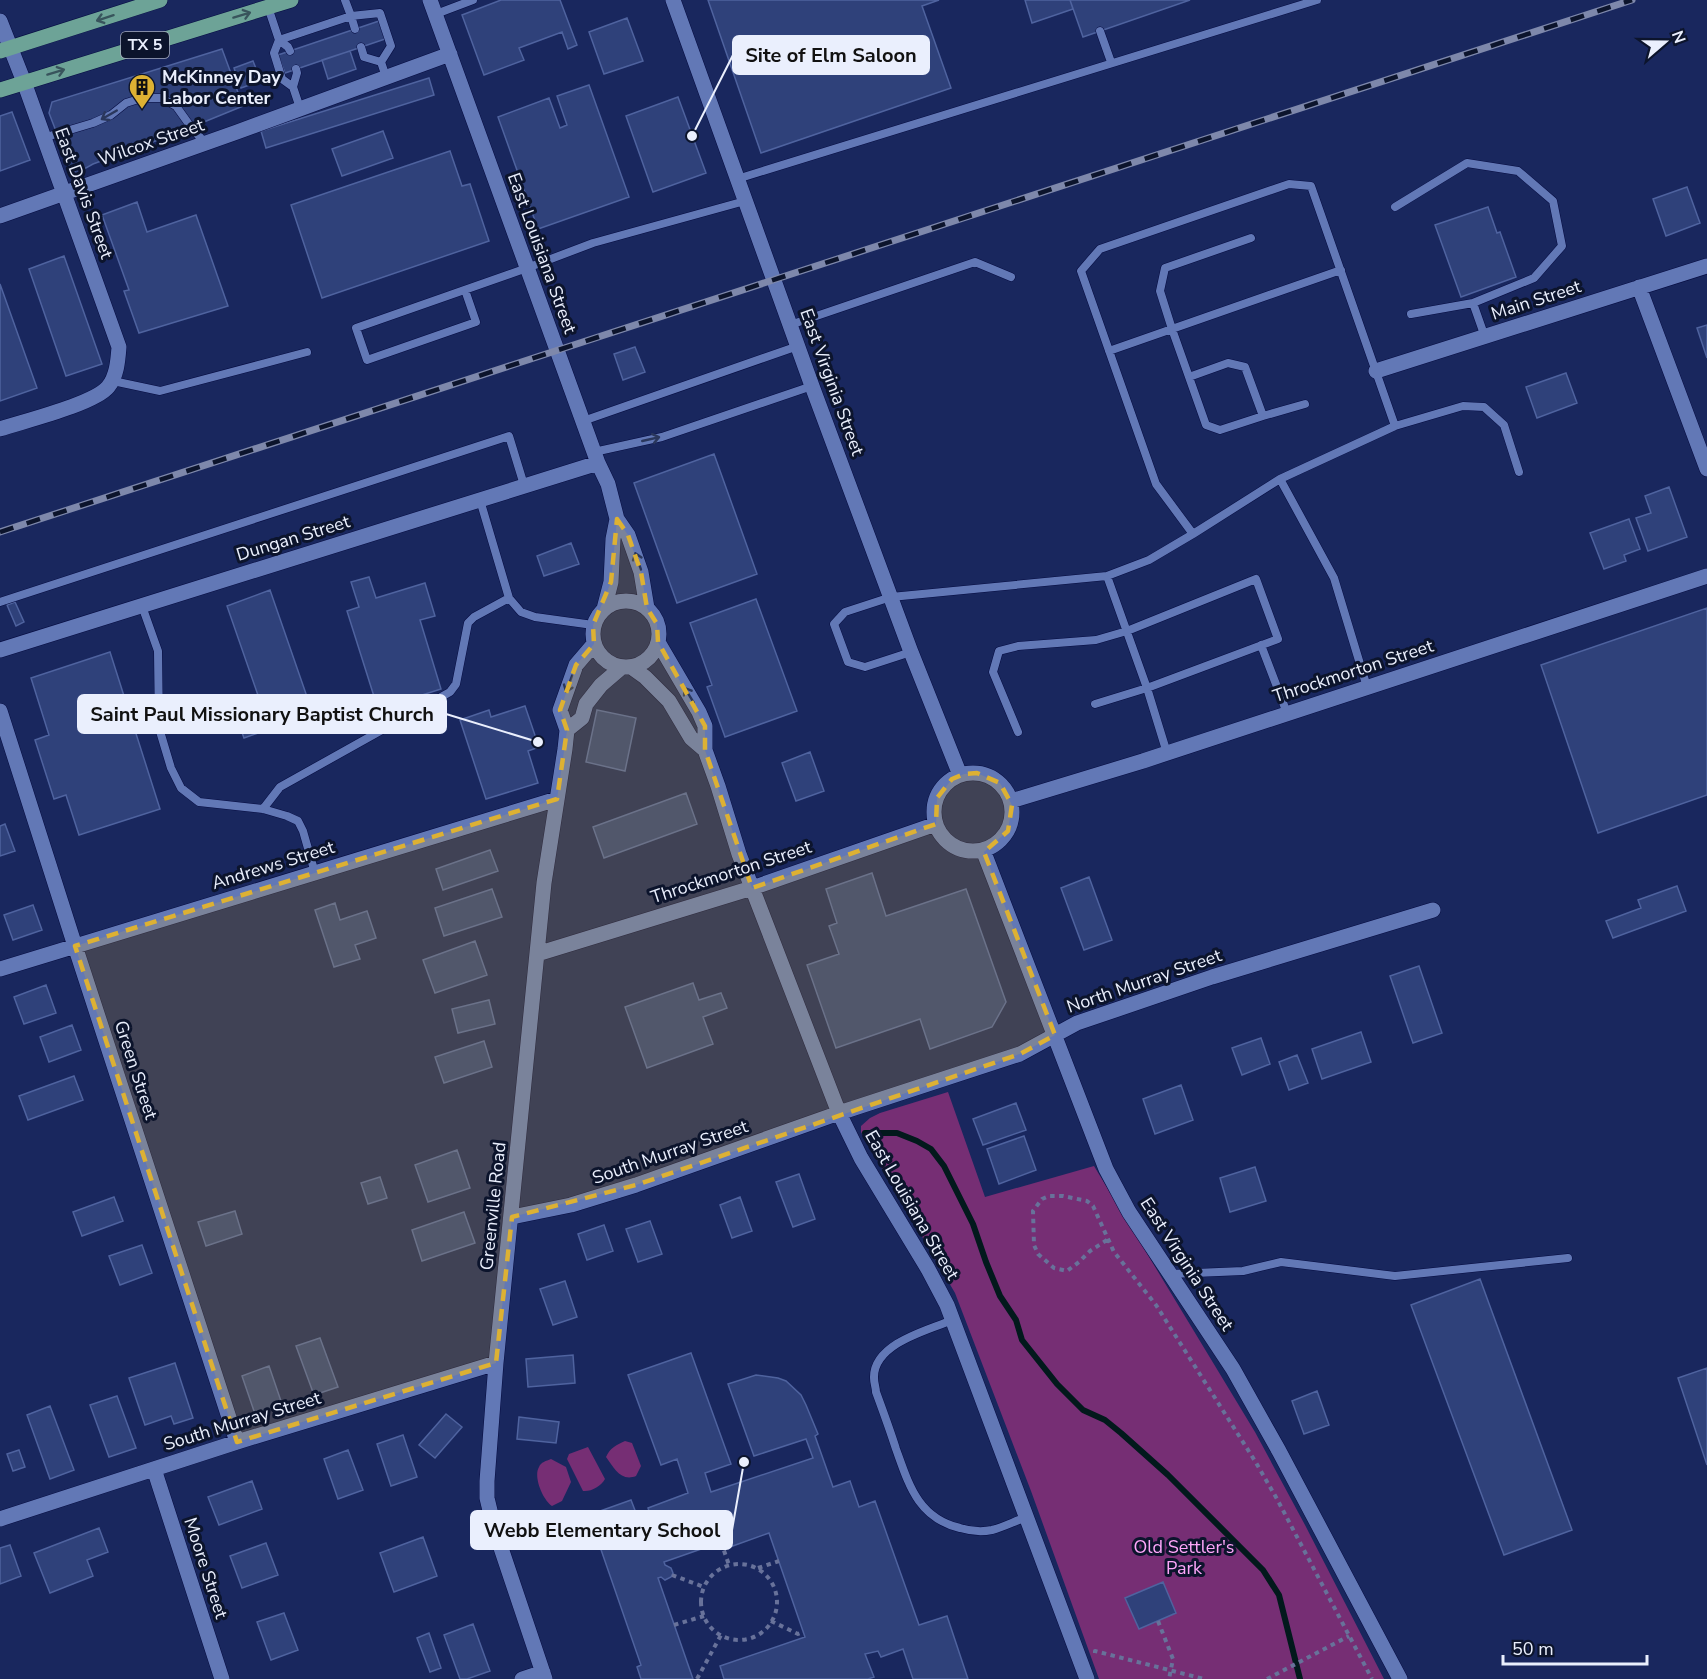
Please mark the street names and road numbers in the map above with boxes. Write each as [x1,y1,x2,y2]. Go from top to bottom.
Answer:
road number: TX 5 [121,32,169,58]
street label: Wilcox Street [95,112,208,171]
street label: East Davis Street [49,124,119,263]
street label: East Louisiana Street [502,169,582,337]
street label: Main Street [1488,274,1585,326]
street label: East Virginia Street [794,305,870,459]
street label: Dungan Street [233,509,353,567]
street label: Throckmorton Street [1270,634,1437,708]
street label: Andrews Street [209,835,338,895]
street label: Throckmorton Street [648,835,815,909]
street label: North Murray Street [1063,943,1225,1019]
street label: Green Street [109,1018,163,1123]
street label: South Murray Street [589,1114,752,1190]
street label: East Louisiana Street [859,1126,965,1285]
street label: Greenville Road [474,1141,512,1271]
street label: East Virginia Street [1135,1193,1240,1336]
street label: South Murray Street [161,1385,324,1456]
street label: Moore Street [178,1514,234,1622]

